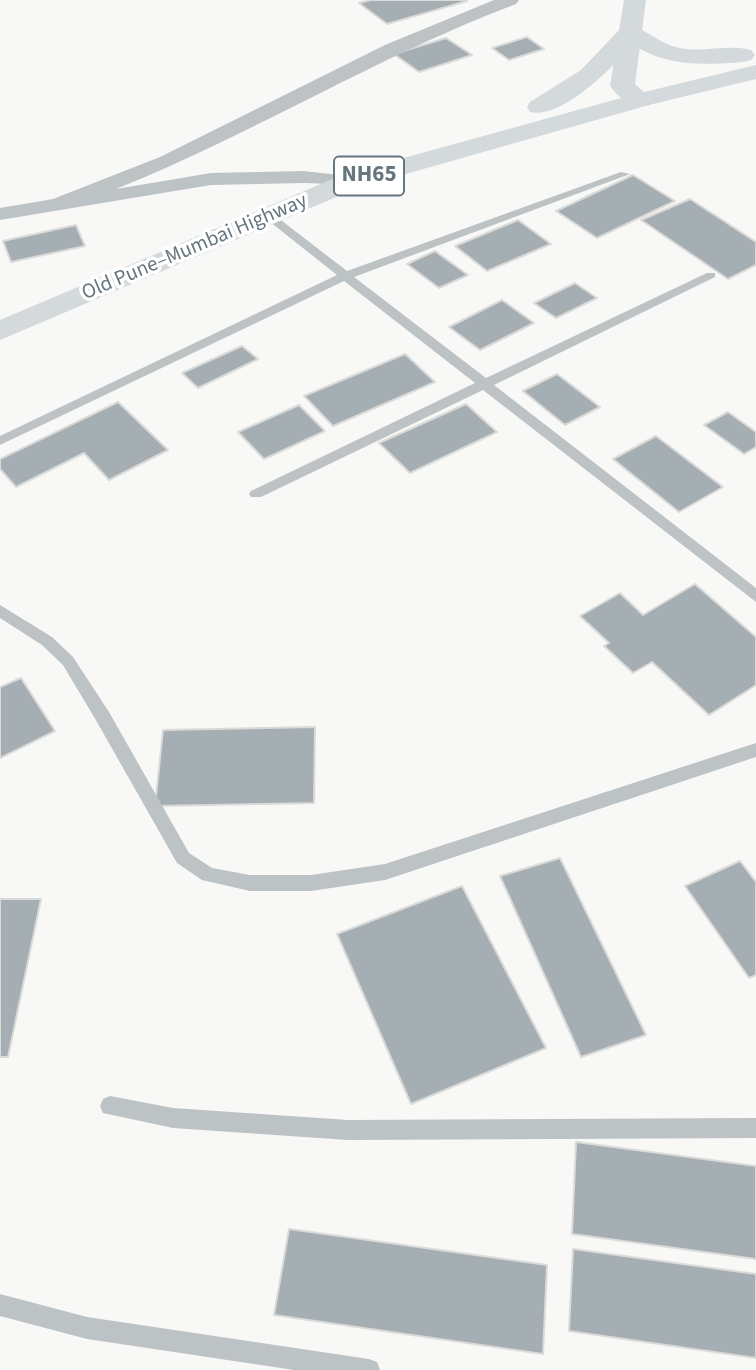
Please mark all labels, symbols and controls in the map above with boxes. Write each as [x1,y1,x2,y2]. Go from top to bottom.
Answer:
road number: NH65 [334,156,404,196]
street label: Old Pune–Mumbai Highway [79,189,311,307]

